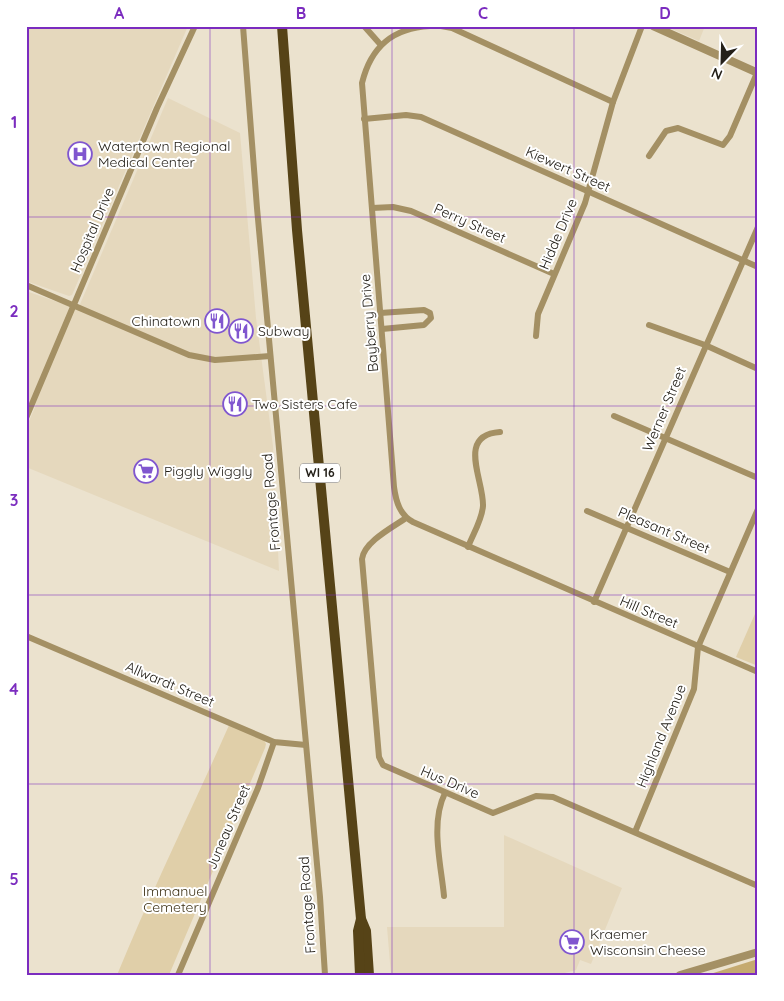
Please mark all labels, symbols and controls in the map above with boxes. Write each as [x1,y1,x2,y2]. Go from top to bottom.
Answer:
text: A [114,3,125,23]
text: B [296,3,306,23]
text: C [478,3,488,23]
text: D [659,3,671,23]
north arrow [696,38,746,88]
text: N [709,64,725,84]
text: 1 [11,112,17,132]
place label: Watertown Regional Medical Center [98,137,231,171]
hospital icon: Watertown Regional Medical Center [67,141,93,167]
street label: Kiewert Street [523,142,613,196]
street label: Hospital Drive [66,185,118,275]
street label: Hidde Drive [535,196,581,272]
street label: Perry Street [431,199,509,247]
street label: Bayberry Drive [356,273,382,373]
text: 2 [9,301,19,321]
restaurant icon: Chinatown [204,308,230,334]
place label: Chinatown [132,312,200,330]
restaurant icon: Subway [228,318,254,344]
place label: Subway [258,322,309,340]
street label: Werner Street [638,364,690,454]
restaurant icon: Two Sisters Cafe [222,391,248,417]
place label: Two Sisters Cafe [252,395,358,413]
street label: Frontage Road [258,453,284,551]
supermarket icon: Piggly Wiggly [133,458,159,484]
place label: Piggly Wiggly [164,462,253,480]
road number: WI 16 [300,463,340,482]
text: 3 [10,490,18,510]
street label: Pleasant Street [615,503,713,558]
street label: Hill Street [617,592,681,632]
street label: Allwardt Street [123,657,217,711]
text: 4 [9,679,19,699]
street label: Highland Avenue [632,682,690,790]
street label: Hus Drive [418,762,482,802]
street label: Juneau Street [202,782,254,872]
street label: Frontage Road [295,856,319,954]
text: 5 [9,869,19,889]
park label: Immanuel Cemetery [143,882,207,916]
place label: Kraemer Wisconsin Cheese [590,925,706,959]
supermarket icon: Kraemer Wisconsin Cheese [559,929,585,955]

